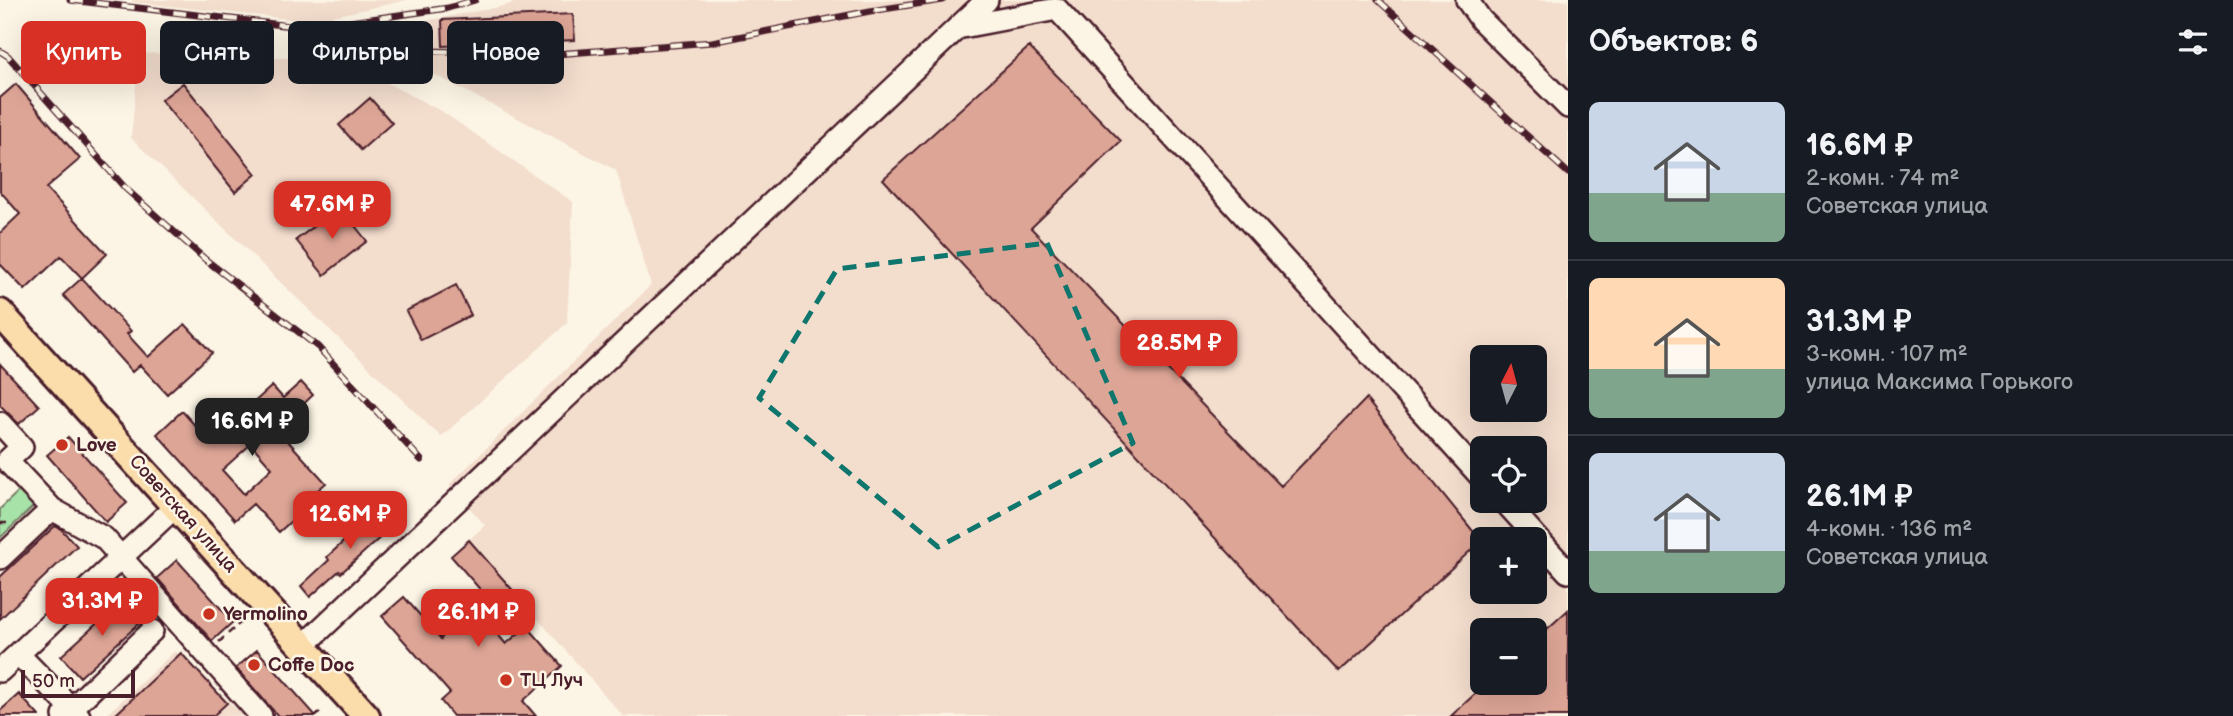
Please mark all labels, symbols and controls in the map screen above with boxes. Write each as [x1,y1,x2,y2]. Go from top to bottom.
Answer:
chip: Купить [21,21,146,84]
chip: Снять [160,21,274,84]
chip: Фильтры [288,21,433,84]
chip: Новое [447,21,564,84]
icon: filters [2174,23,2212,61]
text: Объектов: 6 [1589,24,1758,60]
text: 16.6M ₽ [1806,128,1913,164]
icon: home [1645,130,1729,214]
text: 2-комн. · 74 m² [1806,164,1959,192]
pin: 47.6M ₽ [267,182,397,241]
text: 47.6M ₽ [290,190,374,218]
text: Советская улица [1806,192,1988,220]
text: 31.3M ₽ [1806,304,1912,340]
icon: home [1645,306,1729,390]
pin: 28.5M ₽ [1114,320,1244,380]
text: 28.5M ₽ [1136,329,1222,357]
text: 3-комн. · 107 m² [1806,340,1968,368]
north arrow [1470,345,1547,422]
map controls [1470,345,1547,695]
text: улица Максима Горького [1806,368,2073,396]
pin: 16.6M ₽ [187,398,317,458]
text: 16.6M ₽ [211,407,293,435]
place label: Love [76,434,117,457]
button: locate [1470,436,1547,513]
marker: Love [54,437,70,453]
street label: Советская улица [124,450,242,578]
text: 26.1M ₽ [1806,479,1913,515]
icon: home [1645,481,1729,565]
pin: 12.6M ₽ [285,491,415,551]
text: 12.6M ₽ [309,500,391,528]
text: 4-комн. · 136 m² [1806,515,1972,543]
button: + [1470,527,1547,604]
text: Советская улица [1806,543,1988,571]
pin: 31.3M ₽ [37,578,167,638]
text: 31.3M ₽ [61,587,143,615]
pin: 26.1M ₽ [413,590,543,649]
text: 26.1M ₽ [437,598,519,626]
place label: Yermolino [223,603,308,626]
marker: Yermolino [201,606,217,622]
button: − [1470,618,1547,695]
place label: Coffe Doc [268,654,354,677]
marker: Coffe Doc [246,657,262,673]
scale bar [21,667,135,699]
place label: ТЦ Луч [520,669,583,692]
text: 50 m [32,670,75,693]
marker: ТЦ Луч [498,672,514,688]

